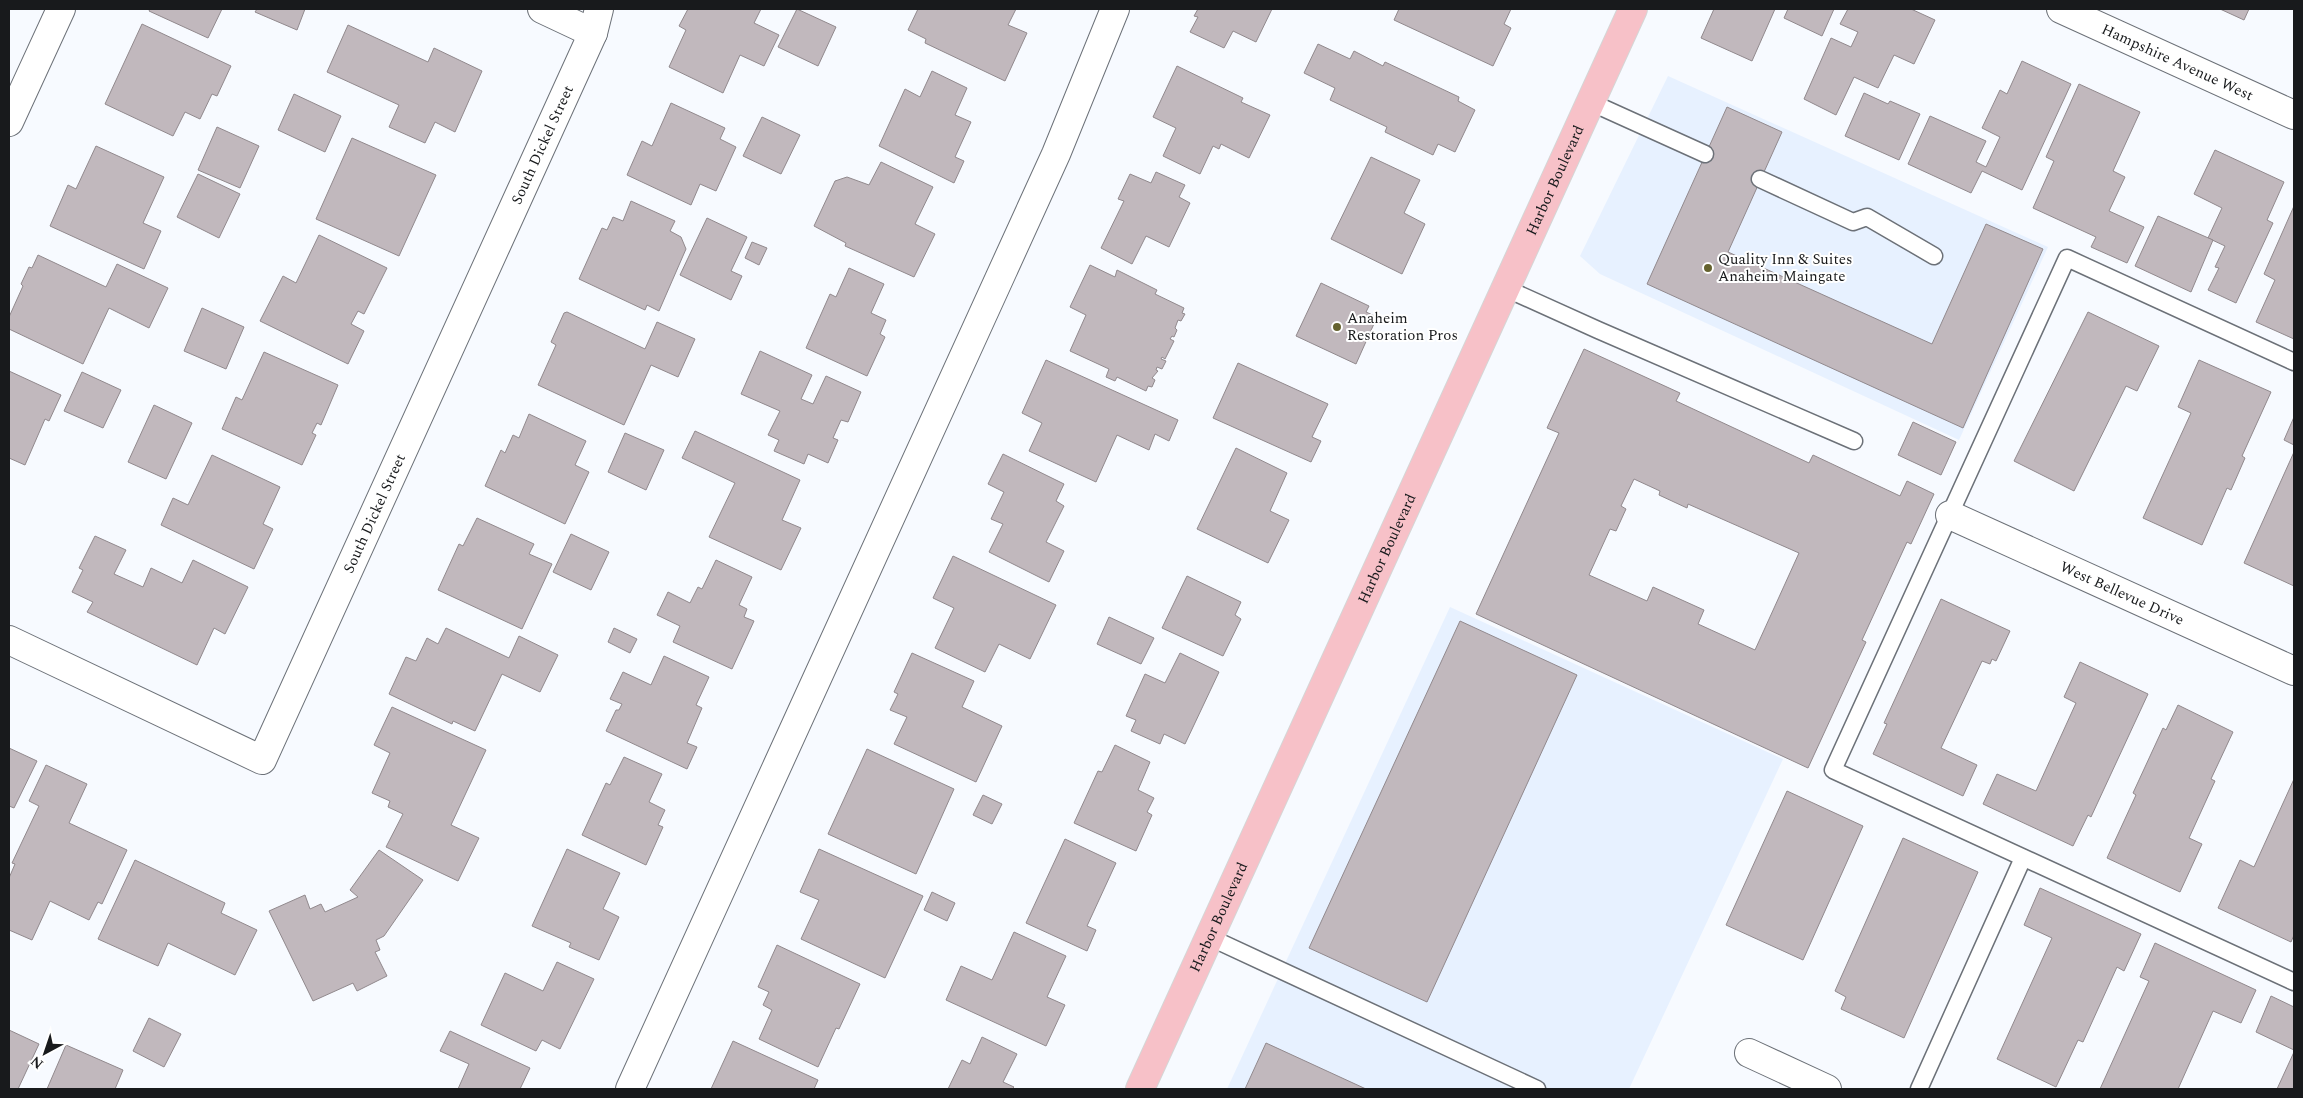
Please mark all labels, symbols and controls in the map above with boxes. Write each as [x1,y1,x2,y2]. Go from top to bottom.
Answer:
street label: Hampshire Avenue West [2098,18,2257,107]
street label: South Dickel Street [505,81,580,208]
street label: Harbor Boulevard [1520,122,1590,239]
place label: Quality Inn & Suites Anaheim Maingate [1718,248,1853,288]
marker: Quality Inn & Suites Anaheim Maingate [1702,262,1714,274]
place label: Anaheim Restoration Pros [1347,307,1458,347]
marker: Anaheim Restoration Pros [1331,321,1343,333]
street label: South Dickel Street [338,450,412,577]
street label: Harbor Boulevard [1352,490,1422,608]
street label: West Bellevue Drive [2056,555,2188,632]
street label: Harbor Boulevard [1184,858,1254,976]
north arrow [20,1028,70,1078]
text: N [26,1051,48,1074]

